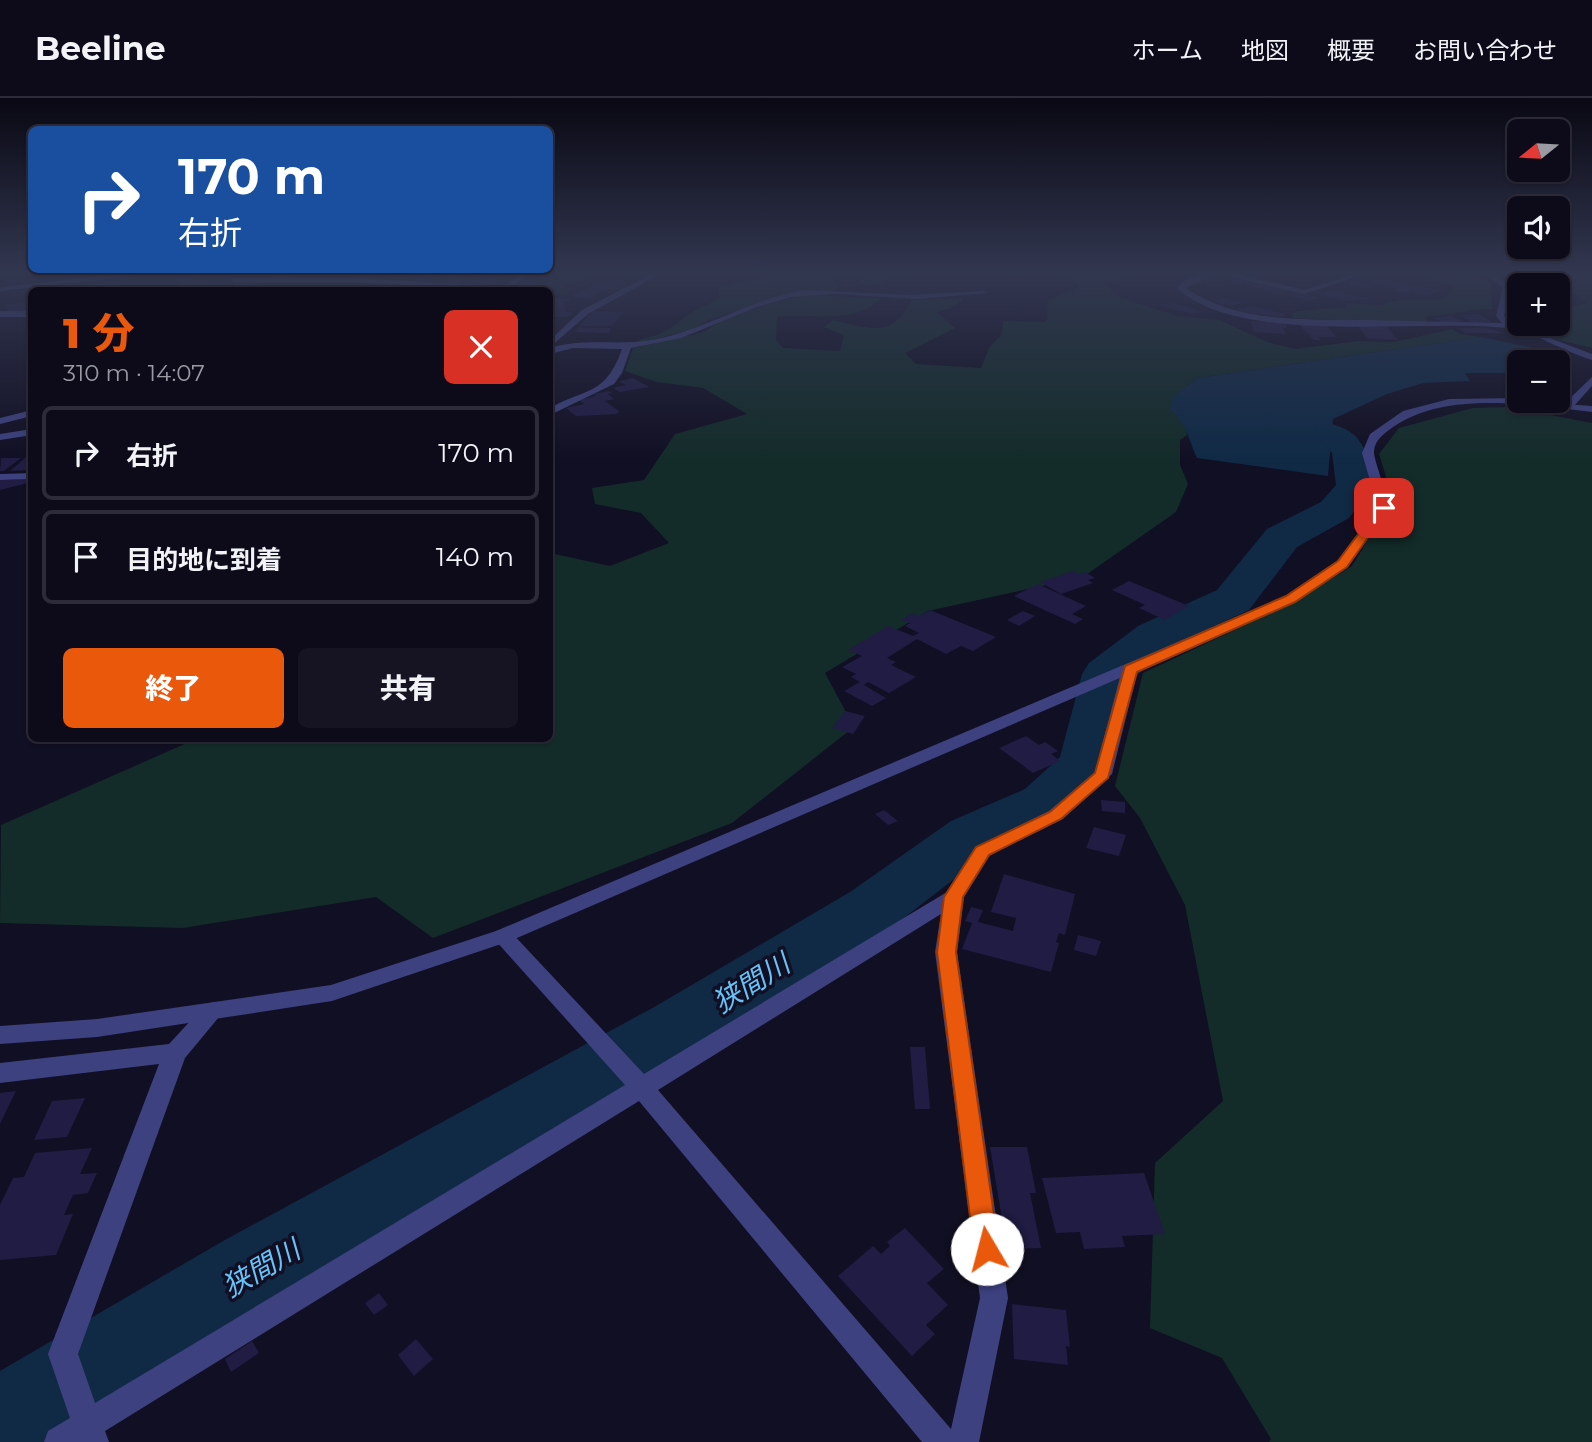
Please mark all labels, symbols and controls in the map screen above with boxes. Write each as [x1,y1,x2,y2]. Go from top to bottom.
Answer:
text: Beeline [35,28,166,68]
text: ホーム [1132,36,1203,65]
text: 地図 [1241,36,1289,65]
text: 概要 [1327,36,1375,65]
text: お問い合わせ [1413,36,1557,65]
north arrow [1507,119,1570,182]
map controls [1507,119,1570,413]
text: 170 m [178,147,325,206]
icon: right [63,154,154,245]
button: sound [1507,196,1570,259]
text: 右折 [178,213,242,252]
button: + [1507,273,1570,336]
text: 1 分 [63,307,134,359]
button: close [444,310,518,384]
button: − [1507,350,1570,413]
text: 310 m · 14:07 [63,359,205,387]
icon: right [67,434,105,472]
text: 170 m [438,437,514,469]
text: 右折 [126,440,178,472]
pin [1354,478,1414,538]
icon: arrive [1365,489,1403,527]
icon: arrive [67,538,105,576]
text: 140 m [436,541,514,573]
text: 目的地に到着 [126,544,282,576]
button: 終了 [63,648,284,728]
button: 共有 [298,648,518,728]
water label: 狭間川 [706,945,798,1020]
position arrow [950,1212,1024,1286]
water label: 狭間川 [216,1231,308,1304]

